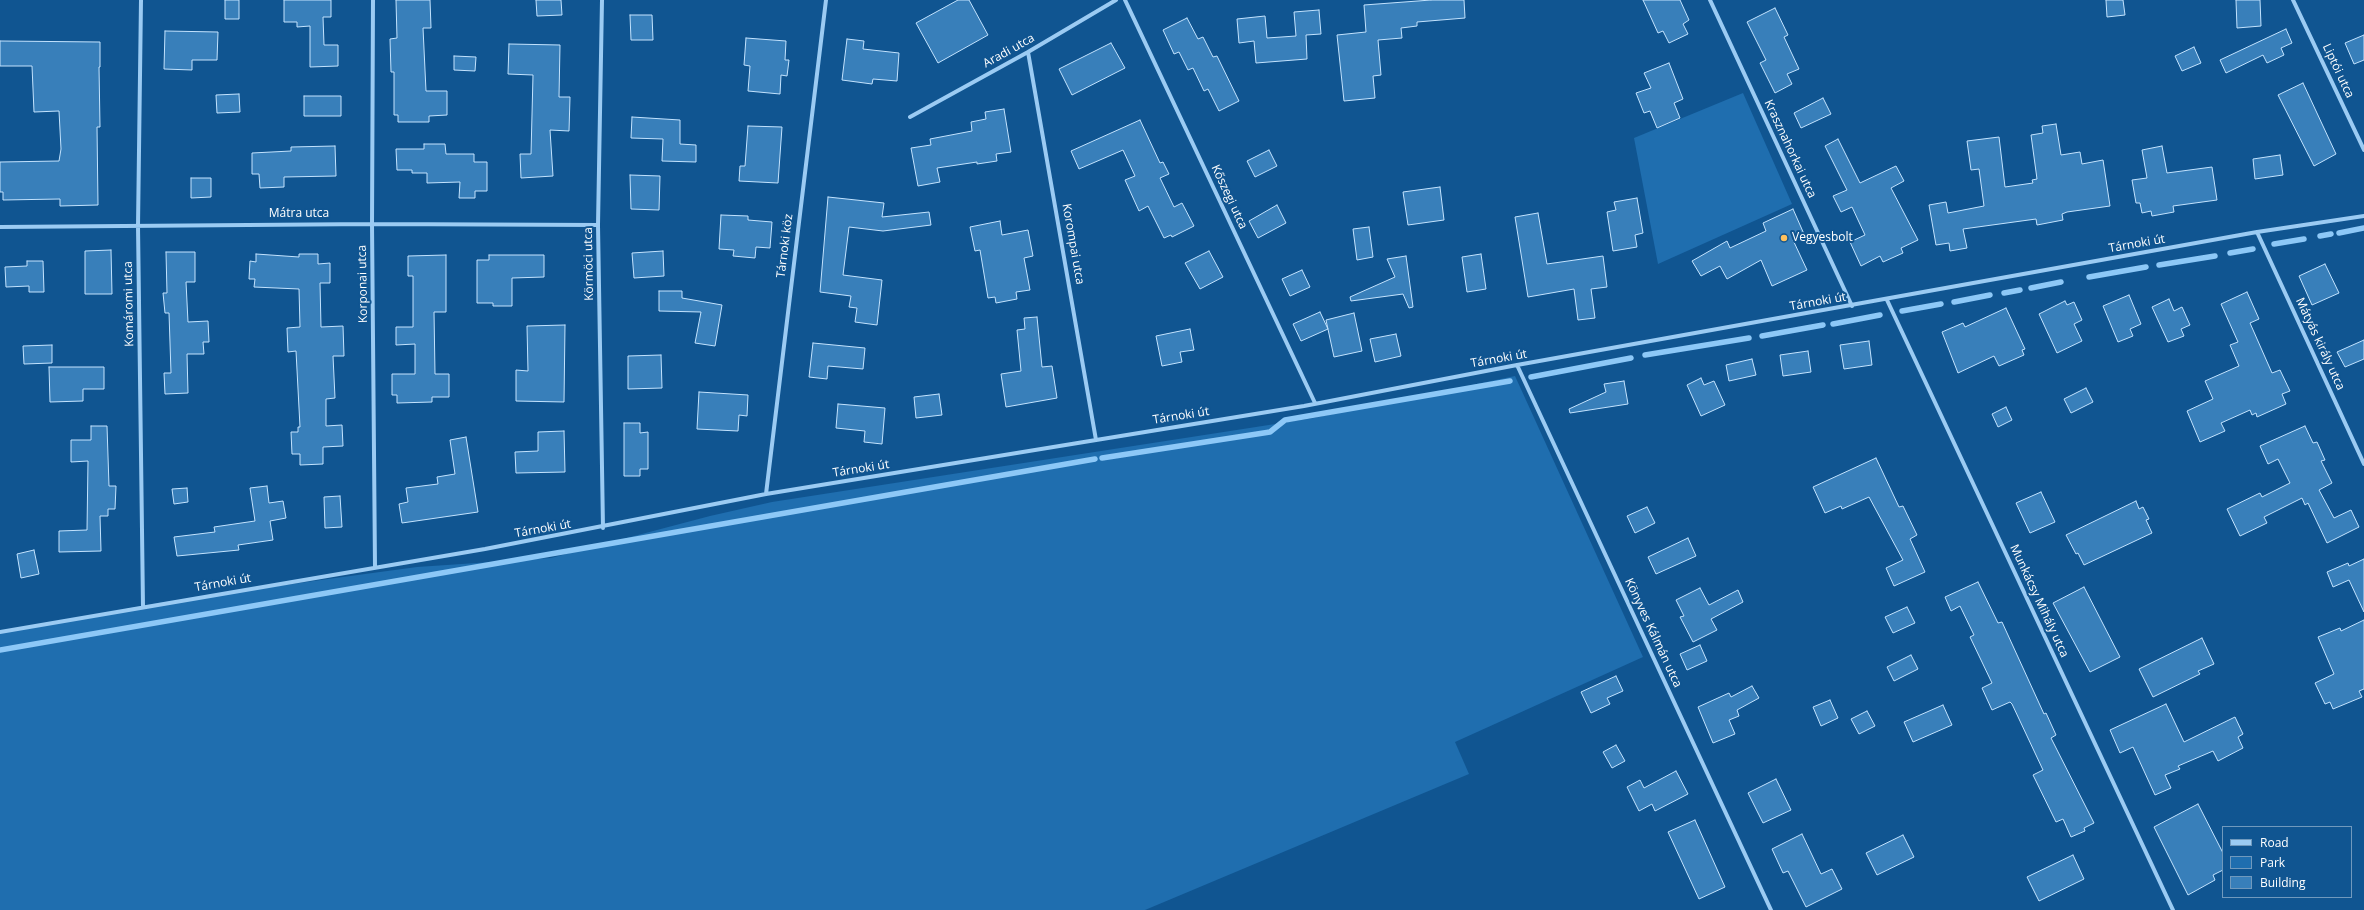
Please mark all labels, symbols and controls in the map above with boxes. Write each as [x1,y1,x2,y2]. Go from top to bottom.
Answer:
street label: Aradi utca [981,31,1037,71]
street label: Liptói utca [2319,42,2357,100]
street label: Krasznahorkai utca [1761,97,1819,201]
street label: Kőszegi utca [1208,163,1250,231]
street label: Korompai utca [1059,202,1087,286]
street label: Mátra utca [269,207,329,221]
street label: Tárnoki köz [774,213,796,279]
street label: Körmöci utca [581,227,597,301]
place label: Vegyesbolt [1792,231,1853,245]
street label: Tárnoki út [2108,232,2166,256]
marker: Vegyesbolt [1779,233,1789,243]
street label: Korponai utca [355,245,371,323]
street label: Komáromi utca [121,261,137,347]
street label: Tárnoki út [1789,290,1847,314]
street label: Mátyás király utca [2292,295,2348,393]
street label: Tárnoki út [1470,347,1528,371]
street label: Tárnoki út [1152,404,1210,428]
street label: Tárnoki út [832,457,890,481]
street label: Tárnoki út [514,517,572,541]
street label: Munkácsy Mihály utca [2006,542,2072,660]
street label: Tárnoki út [194,571,252,595]
street label: Könyves Kálmán utca [1621,576,1685,690]
legend [2222,826,2352,898]
text: Road [2260,834,2289,851]
text: Park [2260,854,2285,871]
text: Building [2260,874,2305,891]

